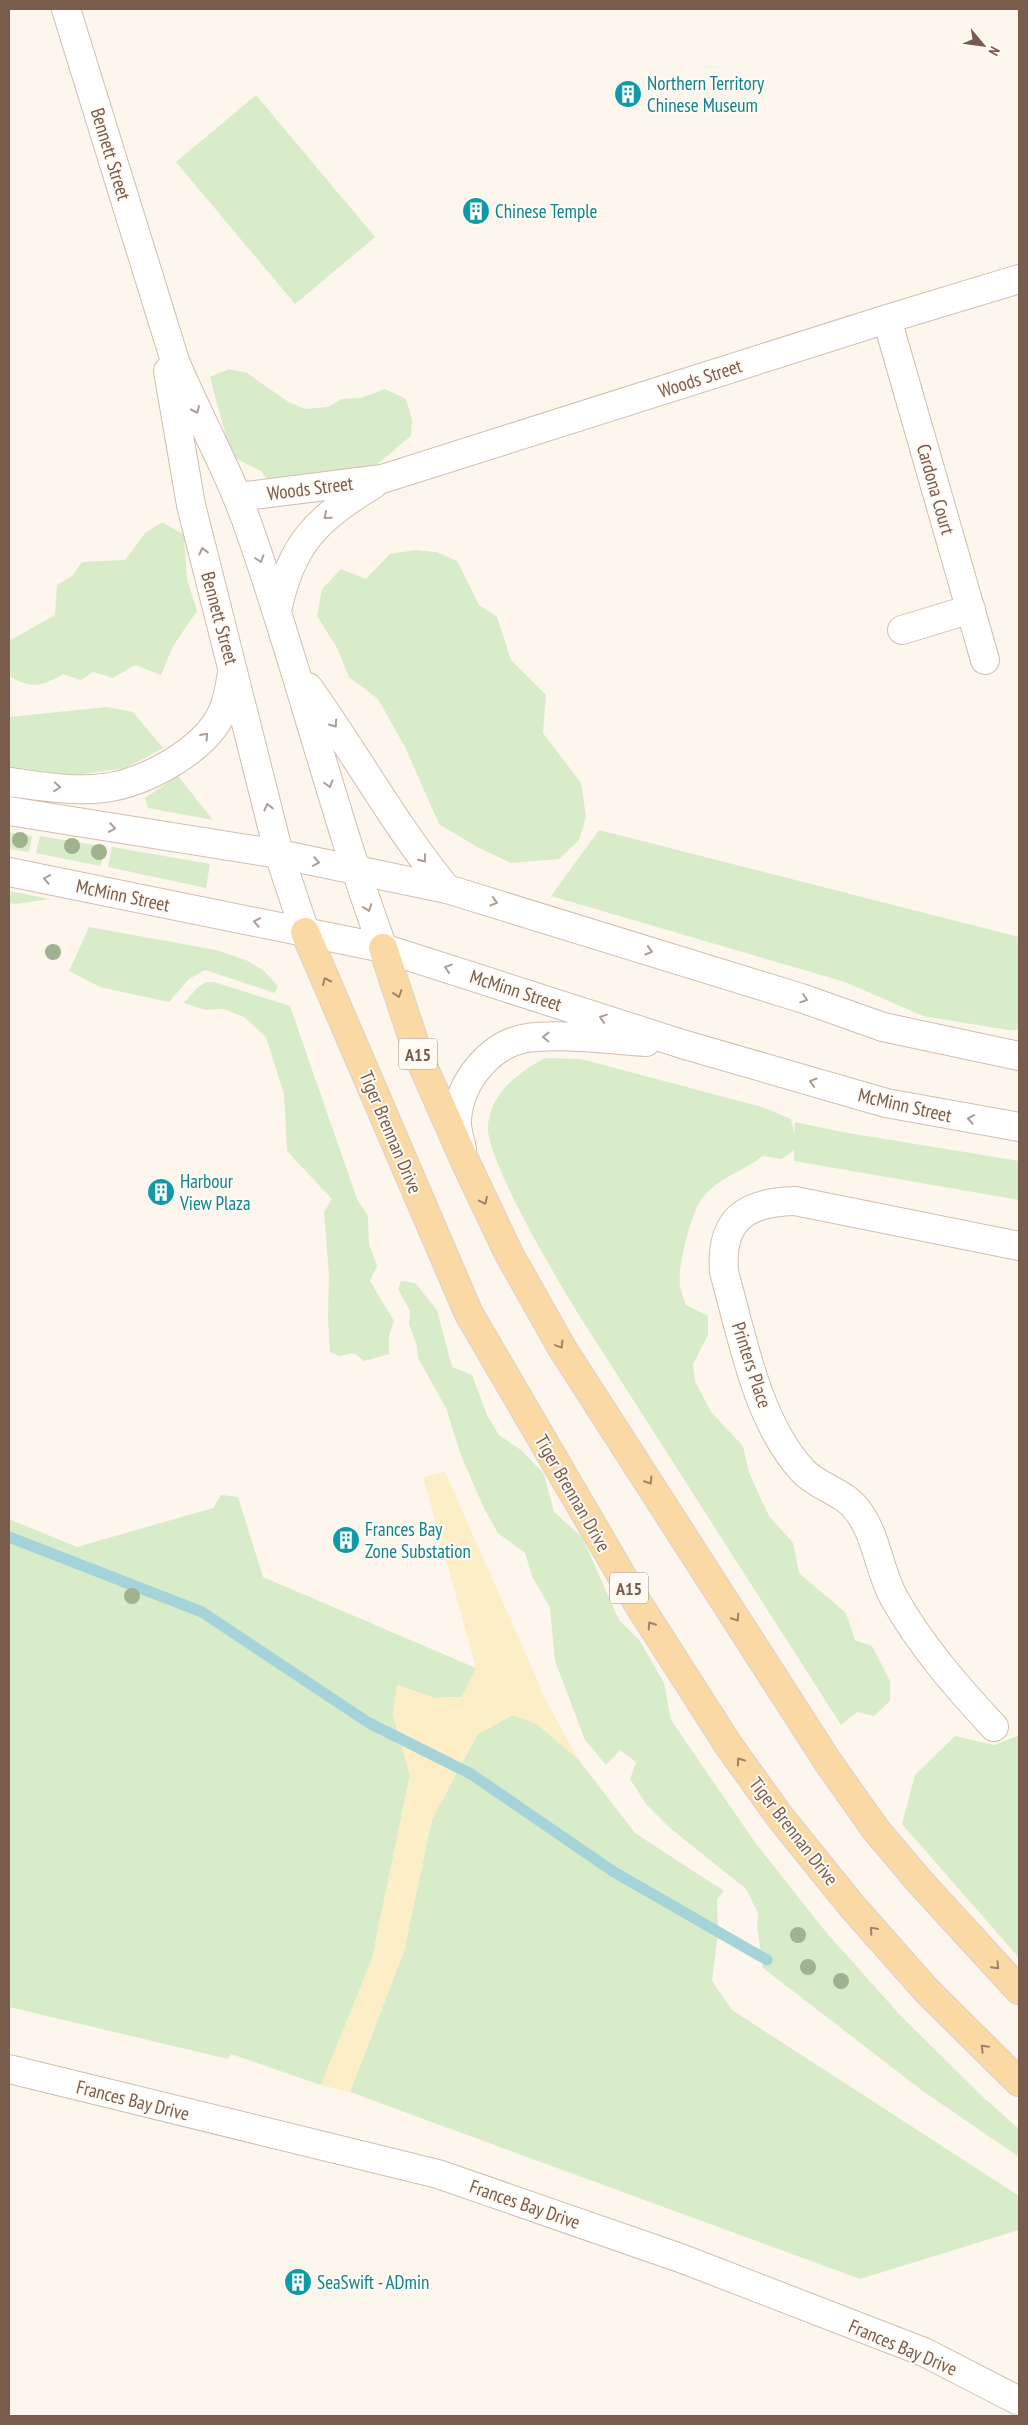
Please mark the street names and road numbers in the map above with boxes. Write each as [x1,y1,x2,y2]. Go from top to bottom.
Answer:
street label: Bennett Street [86,105,137,204]
street label: Woods Street [655,353,746,403]
street label: Cardona Court [912,441,961,538]
street label: Woods Street [266,471,355,505]
street label: Bennett Street [196,569,244,668]
street label: McMinn Street [74,873,173,917]
street label: McMinn Street [467,964,566,1016]
road number: A15 [399,1038,437,1070]
street label: Tiger Brennan Drive [354,1067,428,1197]
street label: McMinn Street [856,1083,955,1128]
street label: Printers Place [727,1319,777,1411]
street label: Tiger Brennan Drive [530,1430,616,1556]
road number: A15 [610,1572,648,1604]
street label: Tiger Brennan Drive [744,1772,844,1890]
street label: Frances Bay Drive [74,2074,192,2126]
street label: Frances Bay Drive [467,2174,584,2234]
street label: Frances Bay Drive [845,2313,961,2381]

